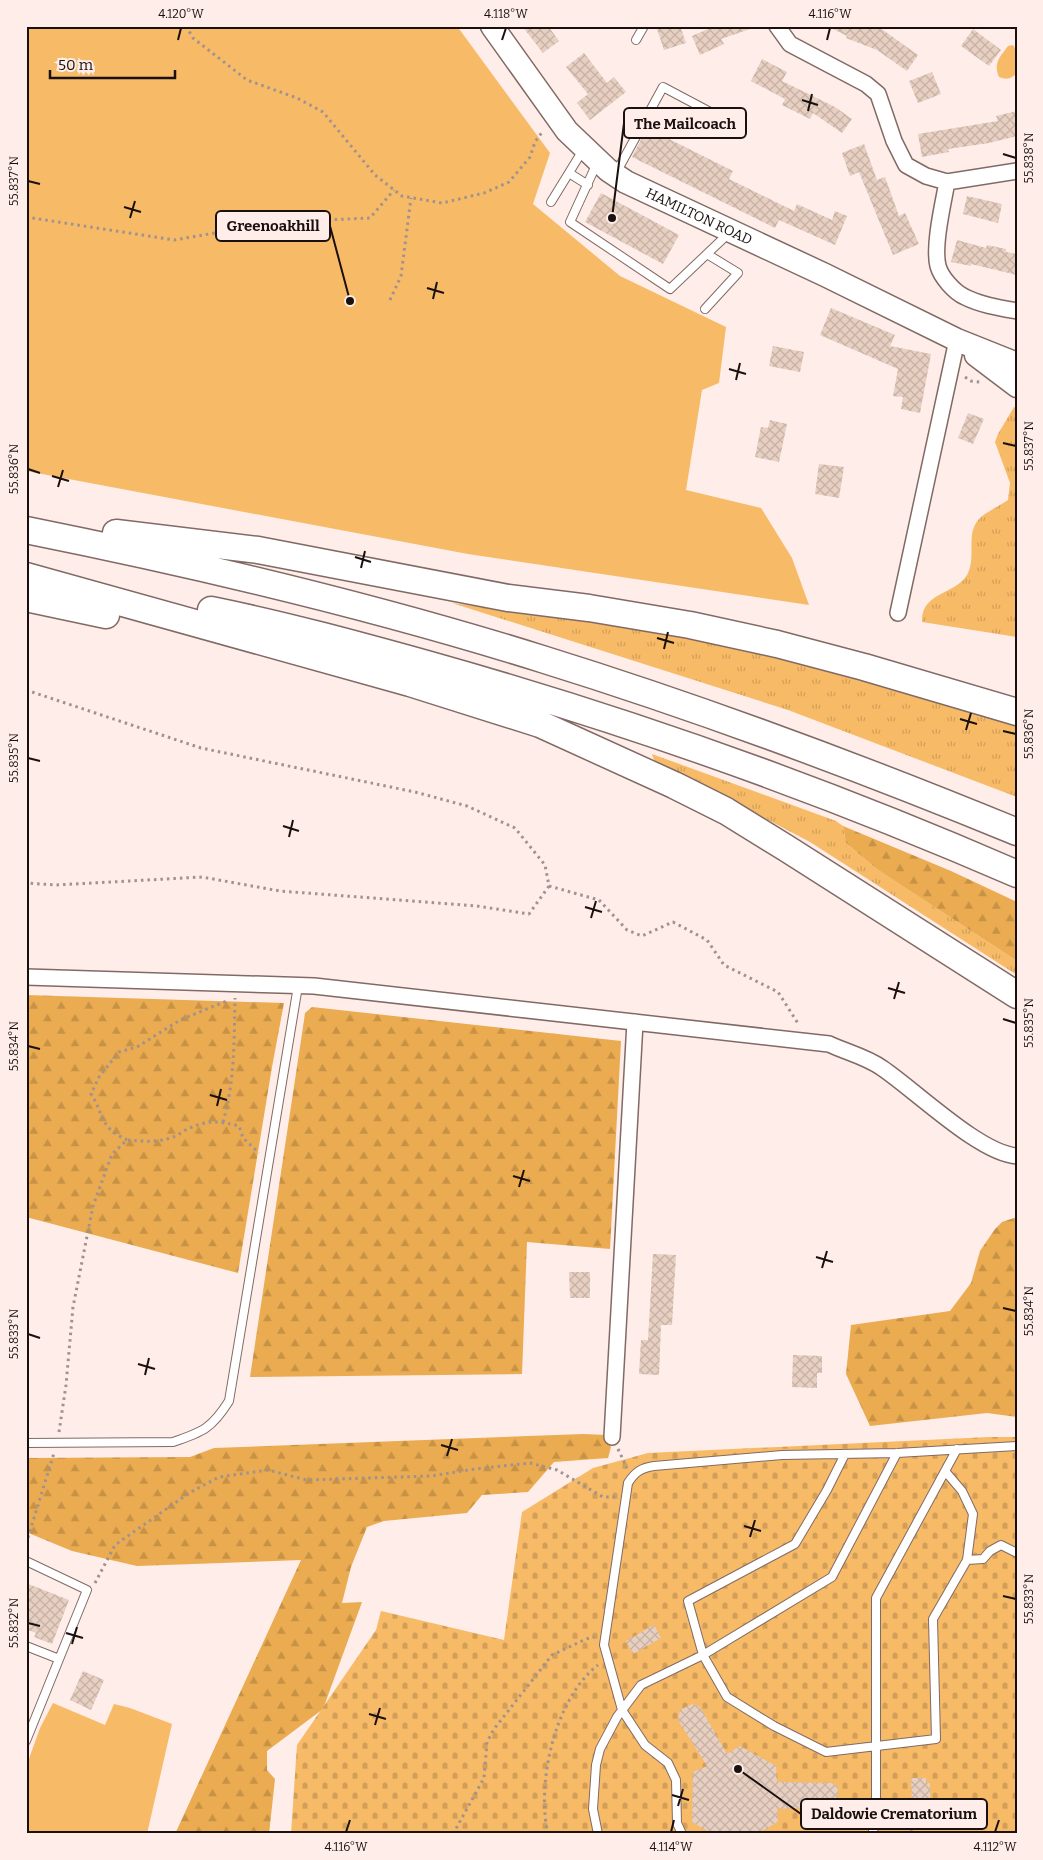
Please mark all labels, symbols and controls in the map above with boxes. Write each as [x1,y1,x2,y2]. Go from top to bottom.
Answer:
text: 4.120°W [158,7,205,21]
text: 4.118°W [484,7,529,21]
text: 4.116°W [808,7,852,21]
scale bar [50,48,175,80]
text: 50 m [58,56,94,74]
callout: The Mailcoach [624,108,746,138]
text: The Mailcoach [634,115,736,133]
text: 55.838°N [1022,132,1036,184]
text: 55.837°N [7,155,21,206]
street label: HAMILTON ROAD [643,185,755,249]
callout: Greenoakhill [216,211,330,241]
text: Greenoakhill [226,217,320,235]
text: 55.837°N [1022,420,1036,471]
text: 55.836°N [7,443,21,494]
text: 55.836°N [1022,708,1036,759]
text: 55.835°N [7,733,21,783]
text: 55.835°N [1022,998,1036,1048]
text: 55.834°N [7,1020,21,1071]
text: 55.834°N [1022,1285,1036,1336]
text: 55.833°N [7,1308,21,1359]
text: 55.833°N [1022,1573,1036,1624]
text: 55.832°N [7,1597,21,1648]
callout: Daldowie Crematorium [801,1799,987,1829]
text: Daldowie Crematorium [811,1805,978,1823]
text: 4.116°W [324,1840,368,1854]
text: 4.114°W [649,1840,693,1854]
text: 4.112°W [973,1840,1017,1854]

